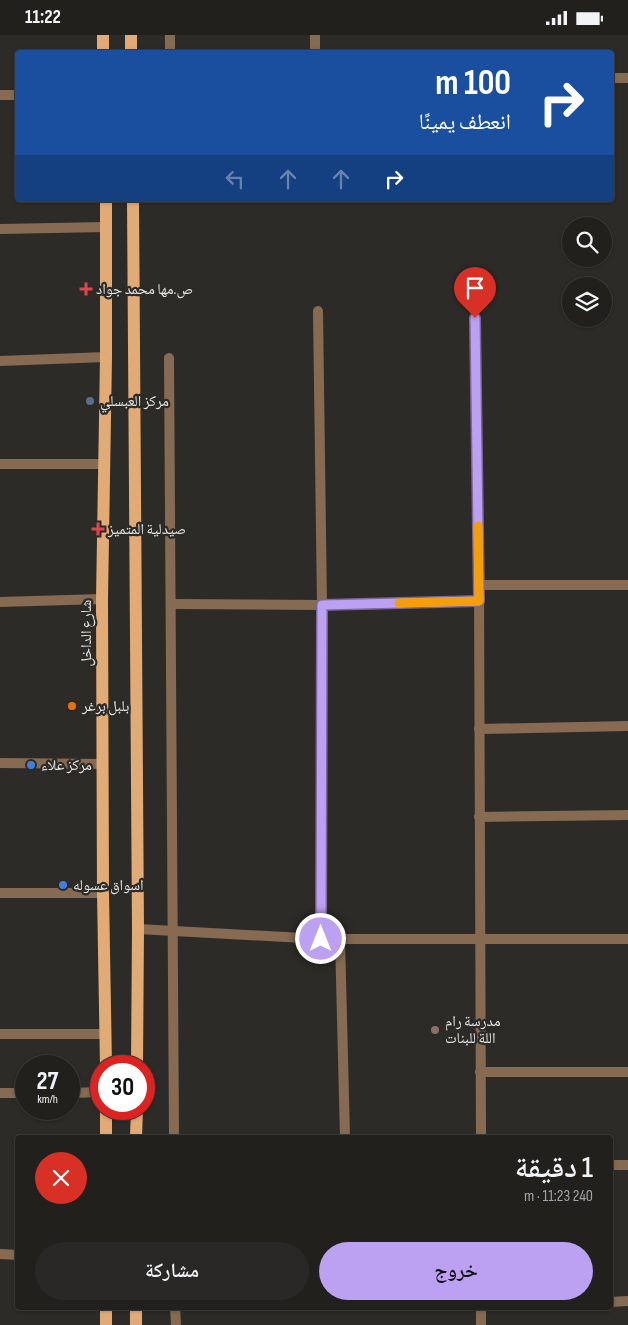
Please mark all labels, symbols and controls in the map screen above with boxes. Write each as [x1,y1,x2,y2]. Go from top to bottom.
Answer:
text: 11:22 [25,6,61,29]
text: 100 m [435,62,511,105]
icon: right [529,70,594,135]
text: انعطف يمينًا [419,109,511,136]
icon: left [221,165,249,193]
icon: ahead [274,165,302,193]
icon: ahead [327,165,355,193]
icon: right [380,165,408,193]
map controls [562,217,612,327]
button: search [562,217,612,267]
pin [454,267,496,318]
icon: arrive [461,274,489,302]
button: layers [562,277,612,327]
place label: ص.مها محمد جواد [96,280,193,299]
marker: ص.مها محمد جواد [80,283,92,295]
place label: مركز العبسلي [100,392,169,413]
marker: مركز العبسلي [84,395,96,407]
place label: صيدلية المتميز [107,520,186,539]
marker: صيدلية المتميز [92,523,104,535]
street label: شارع الداخل [77,600,96,666]
place label: بلبل برغر [81,697,129,716]
marker: بلبل برغر [66,700,78,712]
place label: مركز علاء [41,756,92,775]
marker: مركز علاء [25,759,37,771]
place label: اسواق عسوله [73,876,144,895]
marker: اسواق عسوله [57,879,69,891]
position arrow [294,912,346,964]
place label: مدرسة رام اللة للبنات [445,1012,501,1048]
marker: مدرسة رام اللة للبنات [429,1024,441,1036]
speed limit sign: 30 [90,1055,155,1120]
text: 27 [37,1066,58,1097]
text: km/h [37,1092,58,1107]
text: 1 دقيقة [515,1150,593,1186]
button: close [35,1152,87,1204]
text: 240 m · 11:23 [524,1187,593,1206]
button: مشاركة [35,1242,309,1300]
button: خروج [319,1242,593,1300]

